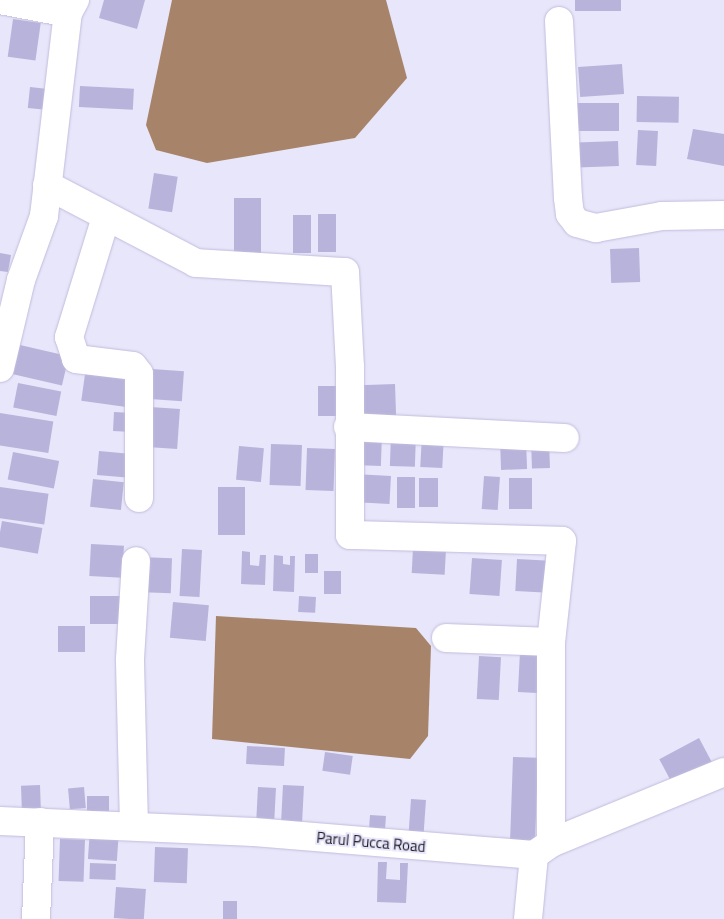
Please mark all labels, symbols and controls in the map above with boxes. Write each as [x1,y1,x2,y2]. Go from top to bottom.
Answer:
street label: Parul Pucca Road [316,828,426,856]

